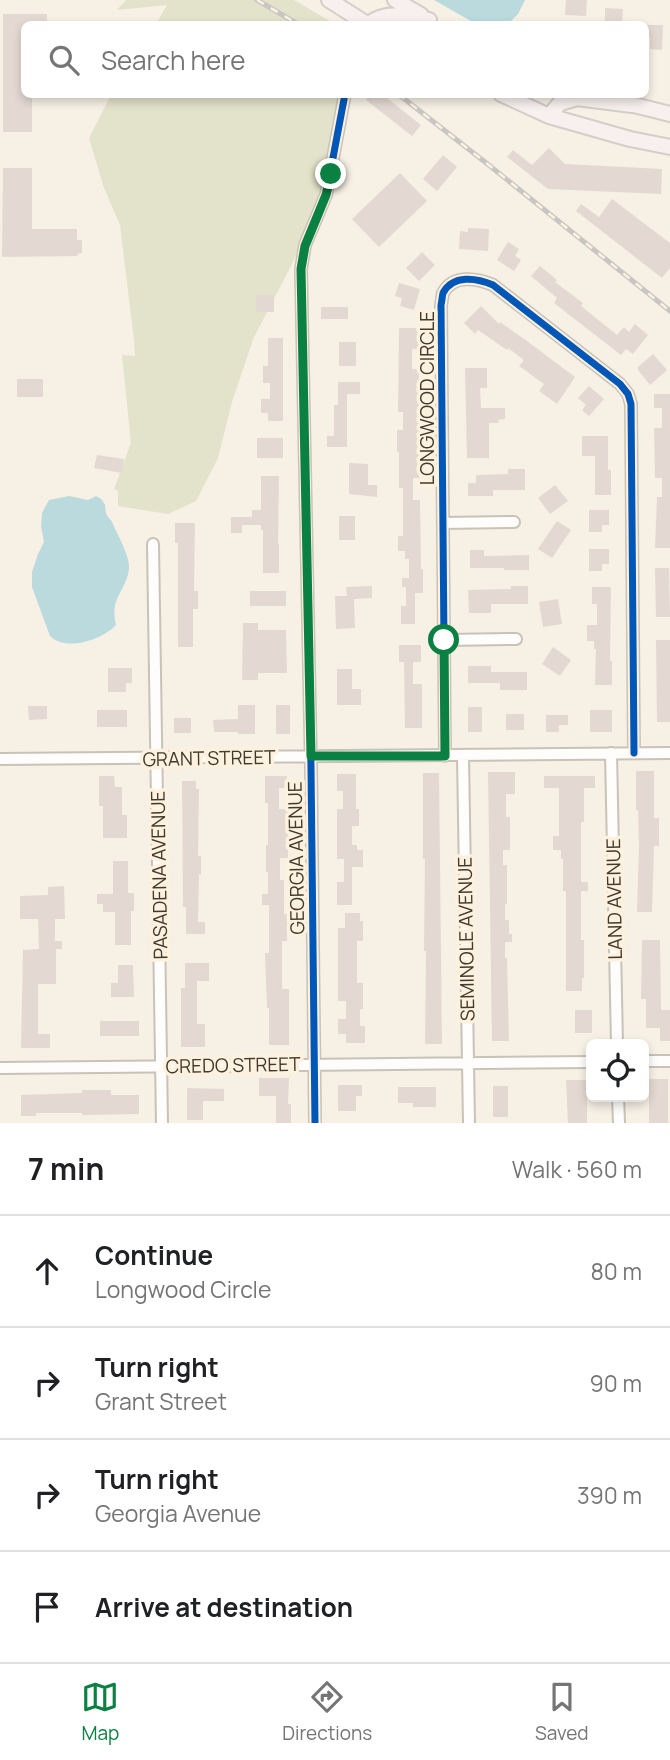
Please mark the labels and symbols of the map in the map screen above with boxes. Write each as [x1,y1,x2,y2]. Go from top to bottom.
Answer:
route end [315,158,346,189]
street label: LONGWOOD CIRCLE [414,311,440,485]
route start [428,624,459,655]
street label: GRANT STREET [142,744,276,772]
street label: GEORGIA AVENUE [282,781,310,935]
street label: PASADENA AVENUE [145,791,173,959]
street label: LAND AVENUE [600,838,628,960]
street label: SEMINOLE AVENUE [452,857,480,1021]
street label: CREDO STREET [165,1051,301,1079]

